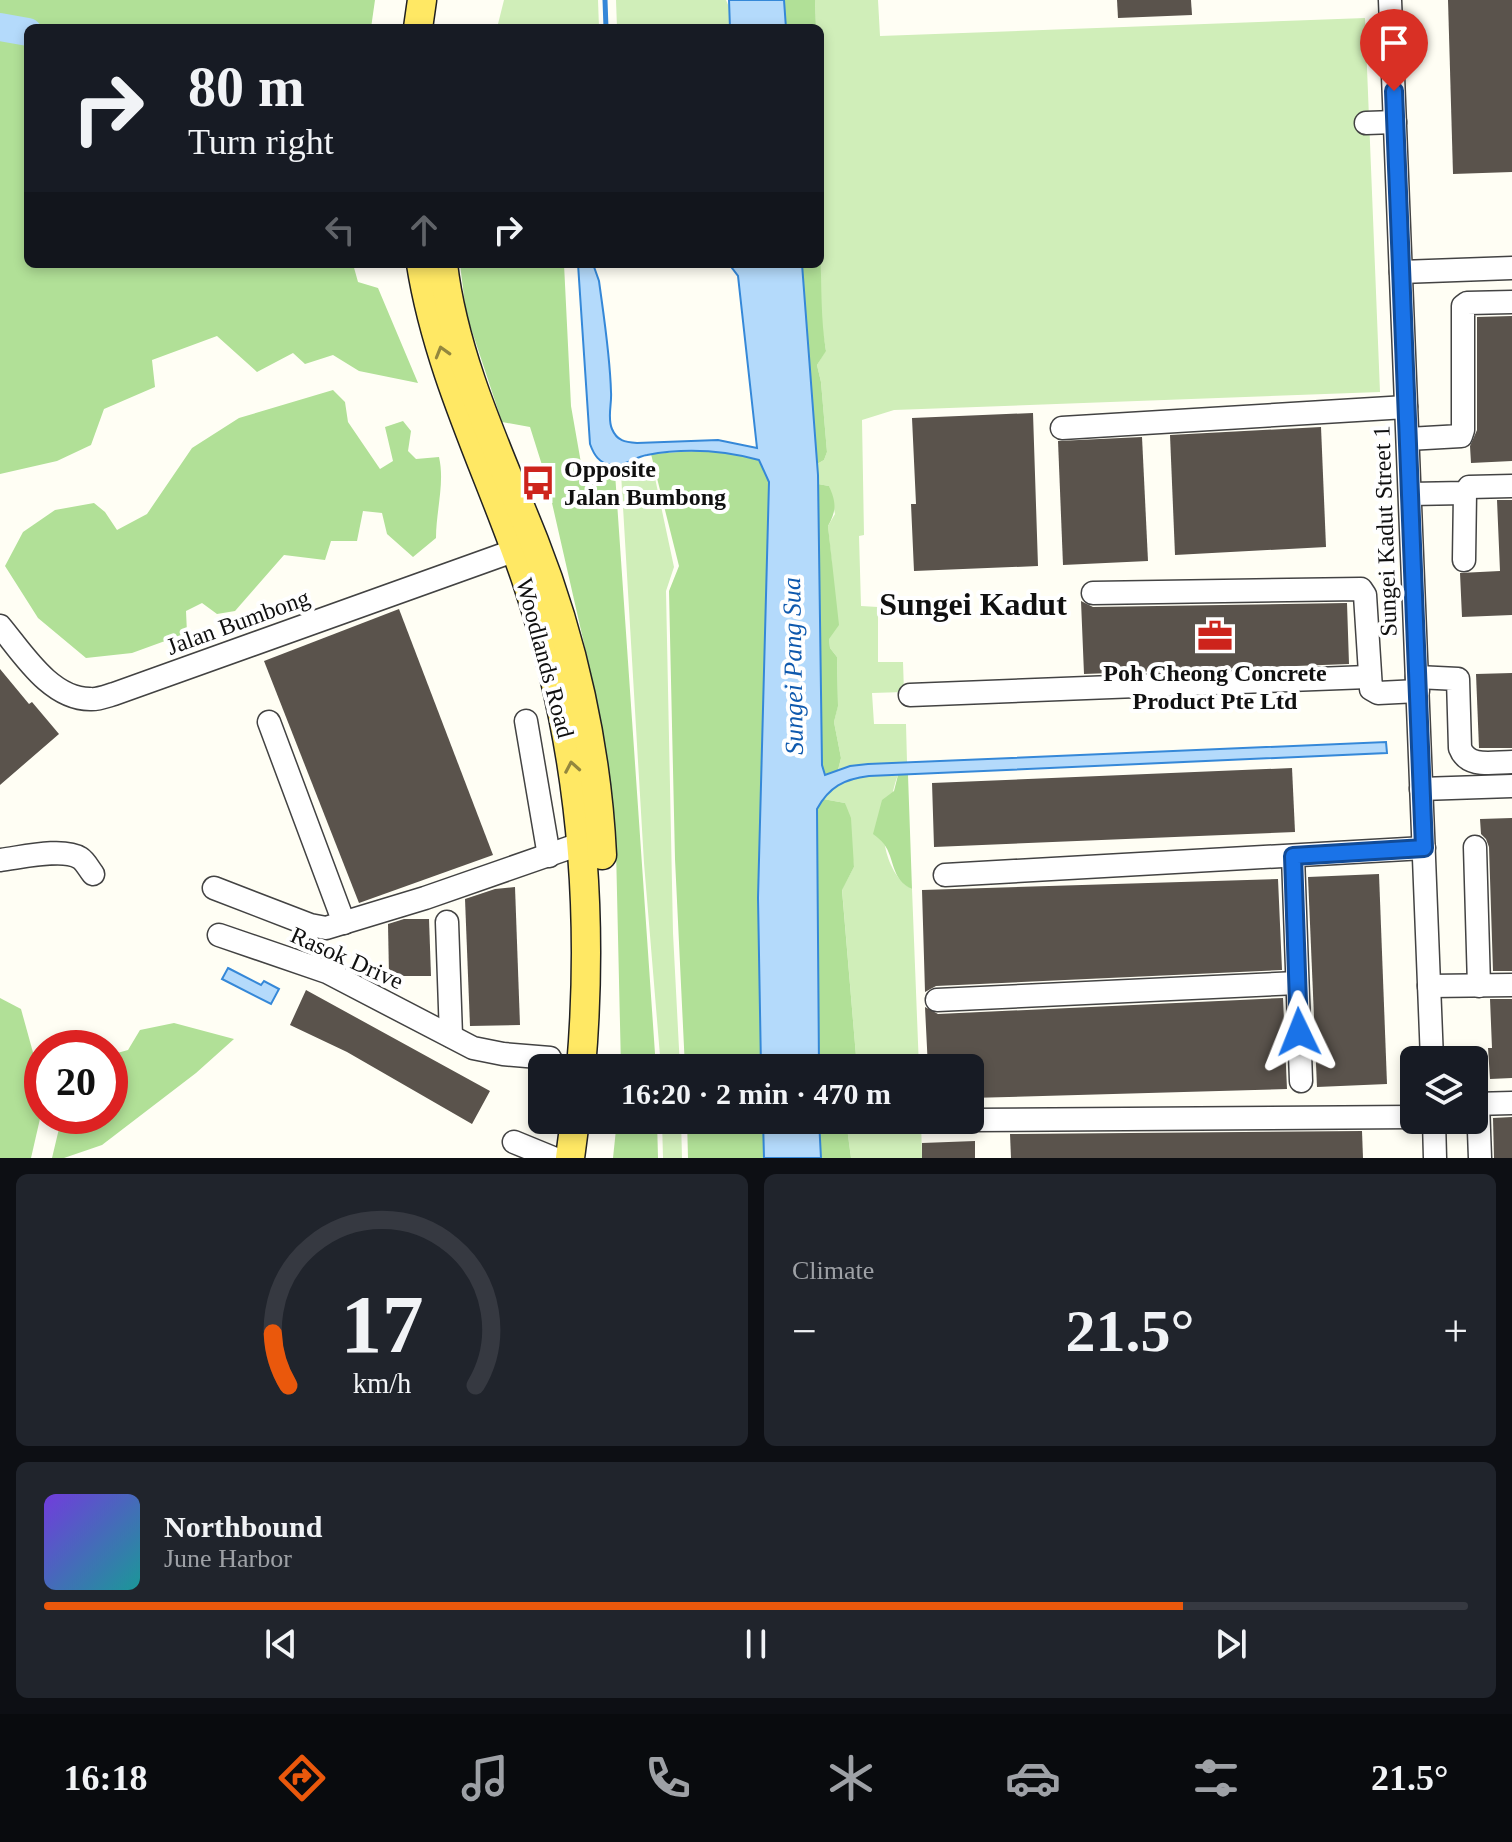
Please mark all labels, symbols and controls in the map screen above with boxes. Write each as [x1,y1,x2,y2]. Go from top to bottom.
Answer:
pin [1360,9,1428,91]
icon: arrive [1372,21,1416,65]
icon: right [56,56,160,160]
text: 80 m [188,56,305,118]
text: Turn right [188,122,334,162]
icon: left [318,208,362,252]
icon: ahead [402,208,446,252]
icon: right [486,208,530,252]
one-way arrow [434,346,451,360]
street label: Sungei Kadut Street 1 [1368,425,1402,637]
place label: Opposite Jalan Bumbong [564,456,726,510]
bus stop icon: Opposite Jalan Bumbong [519,464,557,502]
street label: Woodlands Road [511,575,579,741]
water label: Sungei Pang Sua [777,577,809,755]
street label: Jalan Bumbong [163,584,313,660]
district label: Sungei Kadut [879,586,1067,622]
office icon: Poh Cheong Concrete Product Pte Ltd [1196,617,1234,655]
place label: Poh Cheong Concrete Product Pte Ltd [1103,660,1327,714]
one-way arrow [565,760,582,774]
street label: Rasok Drive [287,922,407,994]
position arrow [1257,990,1341,1074]
speed limit sign: 20 [24,1030,128,1134]
map controls [1400,1046,1488,1134]
button: layers [1400,1046,1488,1134]
text: 16:20 · 2 min · 470 m [621,1077,891,1110]
text: Climate [792,1256,874,1285]
text: 17 [340,1278,424,1370]
text: 21.5° [1066,1298,1195,1364]
text: − [792,1307,817,1356]
text: + [1443,1307,1468,1356]
text: km/h [353,1368,411,1399]
text: Northbound [164,1510,322,1543]
text: June Harbor [164,1544,292,1573]
icon: previous [259,1622,303,1666]
icon: pause [734,1622,778,1666]
icon: next [1209,1622,1253,1666]
icon: directions [274,1750,330,1806]
icon: music [457,1750,513,1806]
icon: phone [640,1750,696,1806]
icon: climate [823,1750,879,1806]
icon: car [1005,1750,1061,1806]
icon: filters [1188,1750,1244,1806]
text: 16:18 [63,1758,147,1798]
text: 21.5° [1371,1758,1449,1798]

